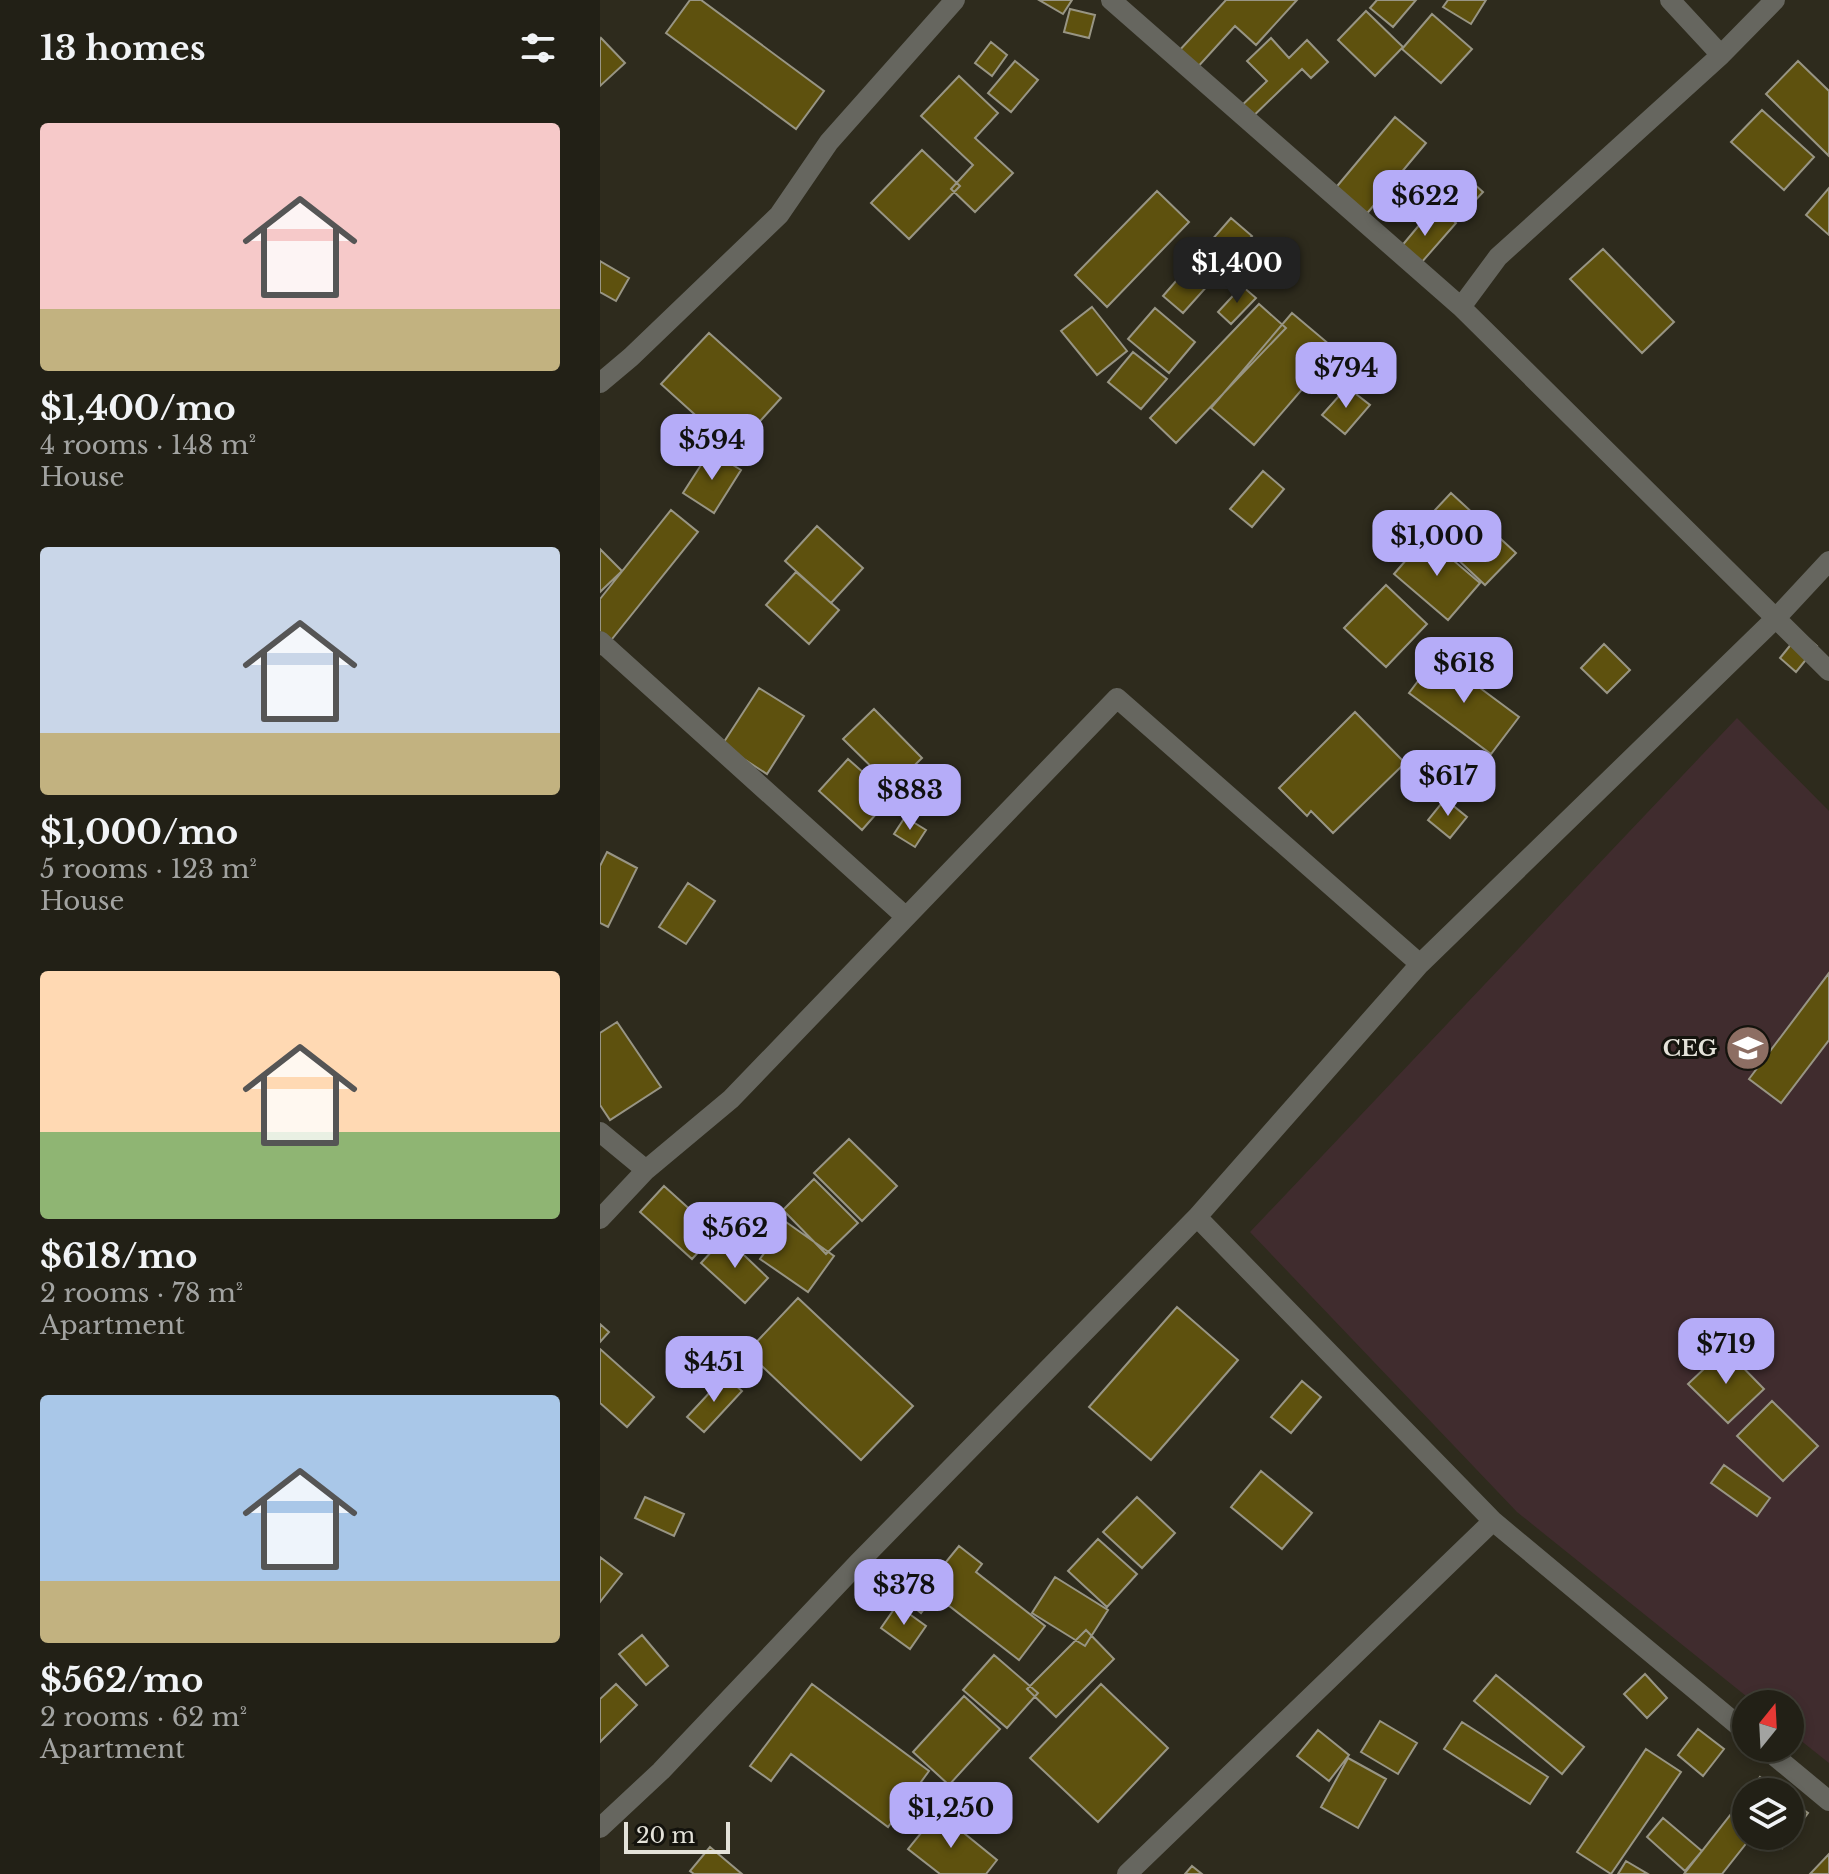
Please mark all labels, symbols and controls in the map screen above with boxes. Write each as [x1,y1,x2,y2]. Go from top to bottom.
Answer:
icon: filters [516,26,560,70]
text: 13 homes [40,27,206,69]
pin: $622 [1378,170,1472,238]
icon: home [228,175,372,319]
text: $622 [1391,180,1459,212]
pin: $1,400 [1172,237,1302,305]
text: $1,400 [1191,247,1283,279]
pin: $794 [1299,342,1393,410]
text: $794 [1314,352,1378,384]
text: $1,400/mo [40,387,236,429]
pin: $594 [665,414,759,482]
text: $594 [678,424,746,456]
text: 4 rooms · 148 m² [40,429,256,461]
text: House [40,461,124,493]
pin: $1,000 [1372,510,1502,578]
text: $1,000 [1390,520,1484,552]
icon: home [228,599,372,743]
pin: $618 [1417,637,1511,705]
text: $618 [1433,647,1495,679]
pin: $617 [1401,750,1495,818]
text: $617 [1418,760,1478,792]
pin: $883 [863,764,957,832]
text: $883 [877,774,943,806]
text: $1,000/mo [40,811,238,853]
text: 5 rooms · 123 m² [40,853,257,885]
text: House [40,885,124,917]
icon: home [228,1023,372,1167]
school or university icon: CEG [1724,1024,1772,1072]
place label: CEG [1663,1035,1717,1062]
pin: $562 [688,1202,782,1270]
text: $562 [702,1212,768,1244]
text: $618/mo [40,1235,198,1277]
text: 2 rooms · 78 m² [40,1277,243,1309]
text: Apartment [40,1309,185,1341]
pin: $719 [1679,1318,1773,1386]
text: $719 [1696,1328,1756,1360]
pin: $451 [667,1336,761,1404]
text: $451 [684,1346,744,1378]
icon: home [228,1447,372,1591]
pin: $378 [857,1559,951,1627]
text: $378 [872,1569,936,1601]
text: $562/mo [40,1659,203,1701]
north arrow [1732,1690,1804,1762]
map controls [1732,1690,1804,1850]
text: 2 rooms · 62 m² [40,1701,247,1733]
text: Apartment [40,1733,185,1765]
button: layers [1732,1778,1804,1850]
pin: $1,250 [886,1782,1016,1850]
text: $1,250 [908,1792,994,1824]
scale bar [624,1818,730,1854]
text: 20 m [636,1822,695,1849]

